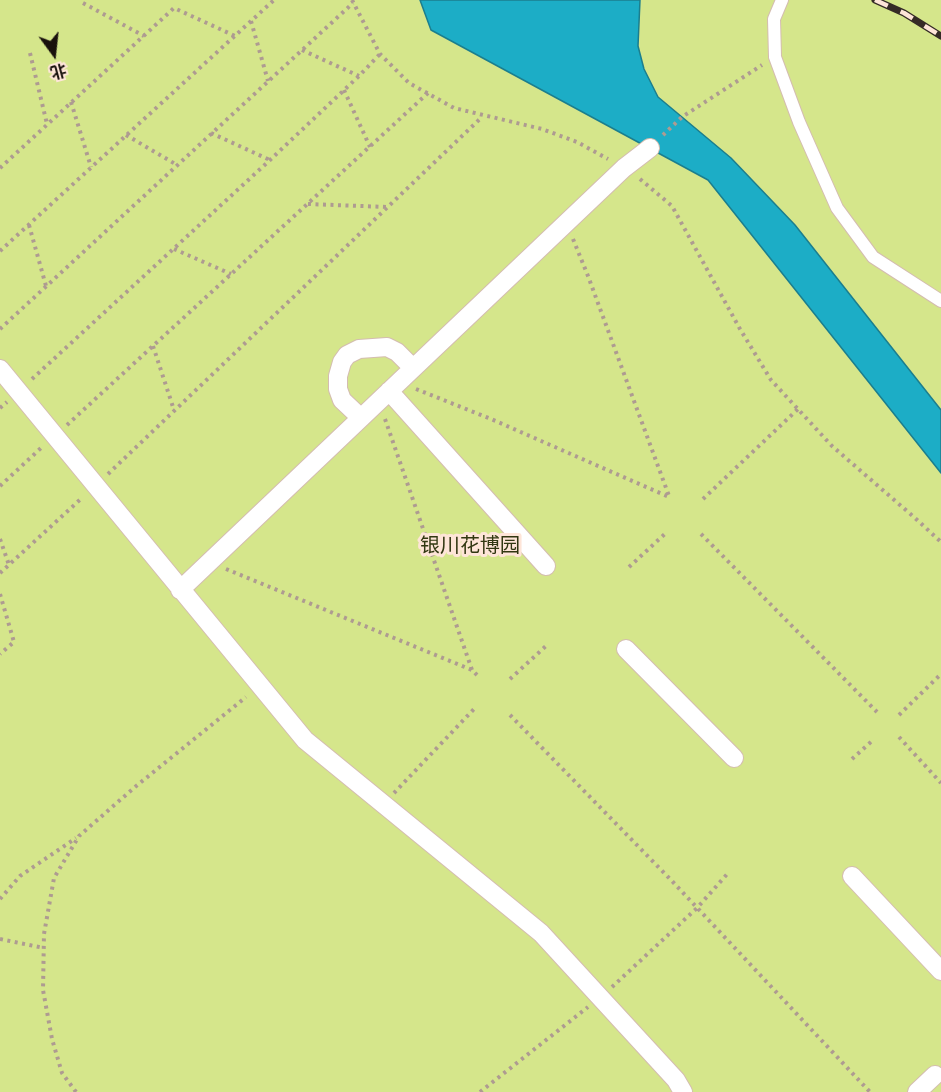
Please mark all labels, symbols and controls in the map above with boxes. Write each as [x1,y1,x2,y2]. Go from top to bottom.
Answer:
north arrow [24,24,84,84]
text: 北 [48,60,69,83]
park label: 银川花博园 [420,534,520,558]

